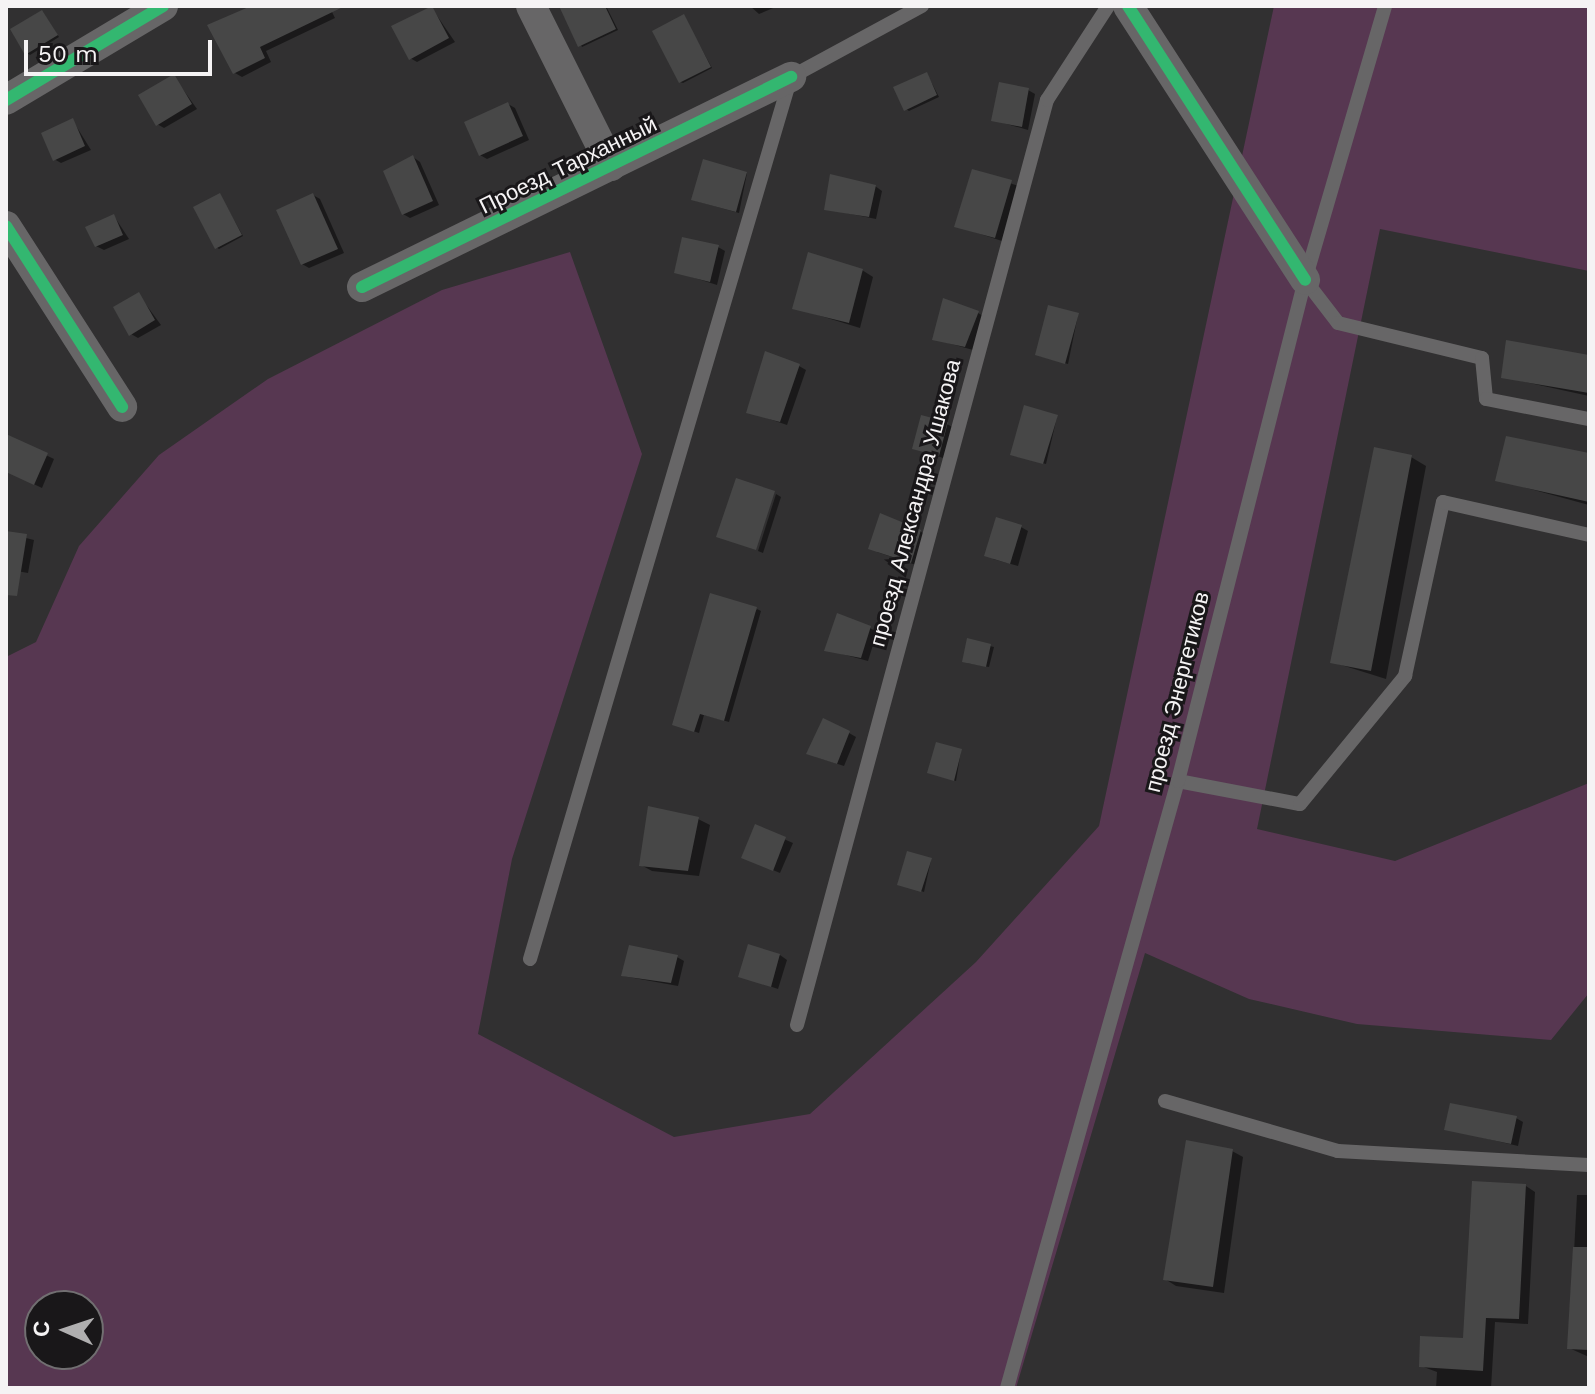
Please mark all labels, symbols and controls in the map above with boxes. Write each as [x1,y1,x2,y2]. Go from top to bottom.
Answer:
scale bar [28,24,216,74]
text: 50 m [38,40,98,68]
street label: Проезд Тарханный [475,111,661,219]
street label: проезд Александра Ушакова [864,356,966,650]
street label: проезд Энергетиков [1139,589,1215,795]
north arrow [24,1290,104,1370]
text: С [29,1320,54,1337]

